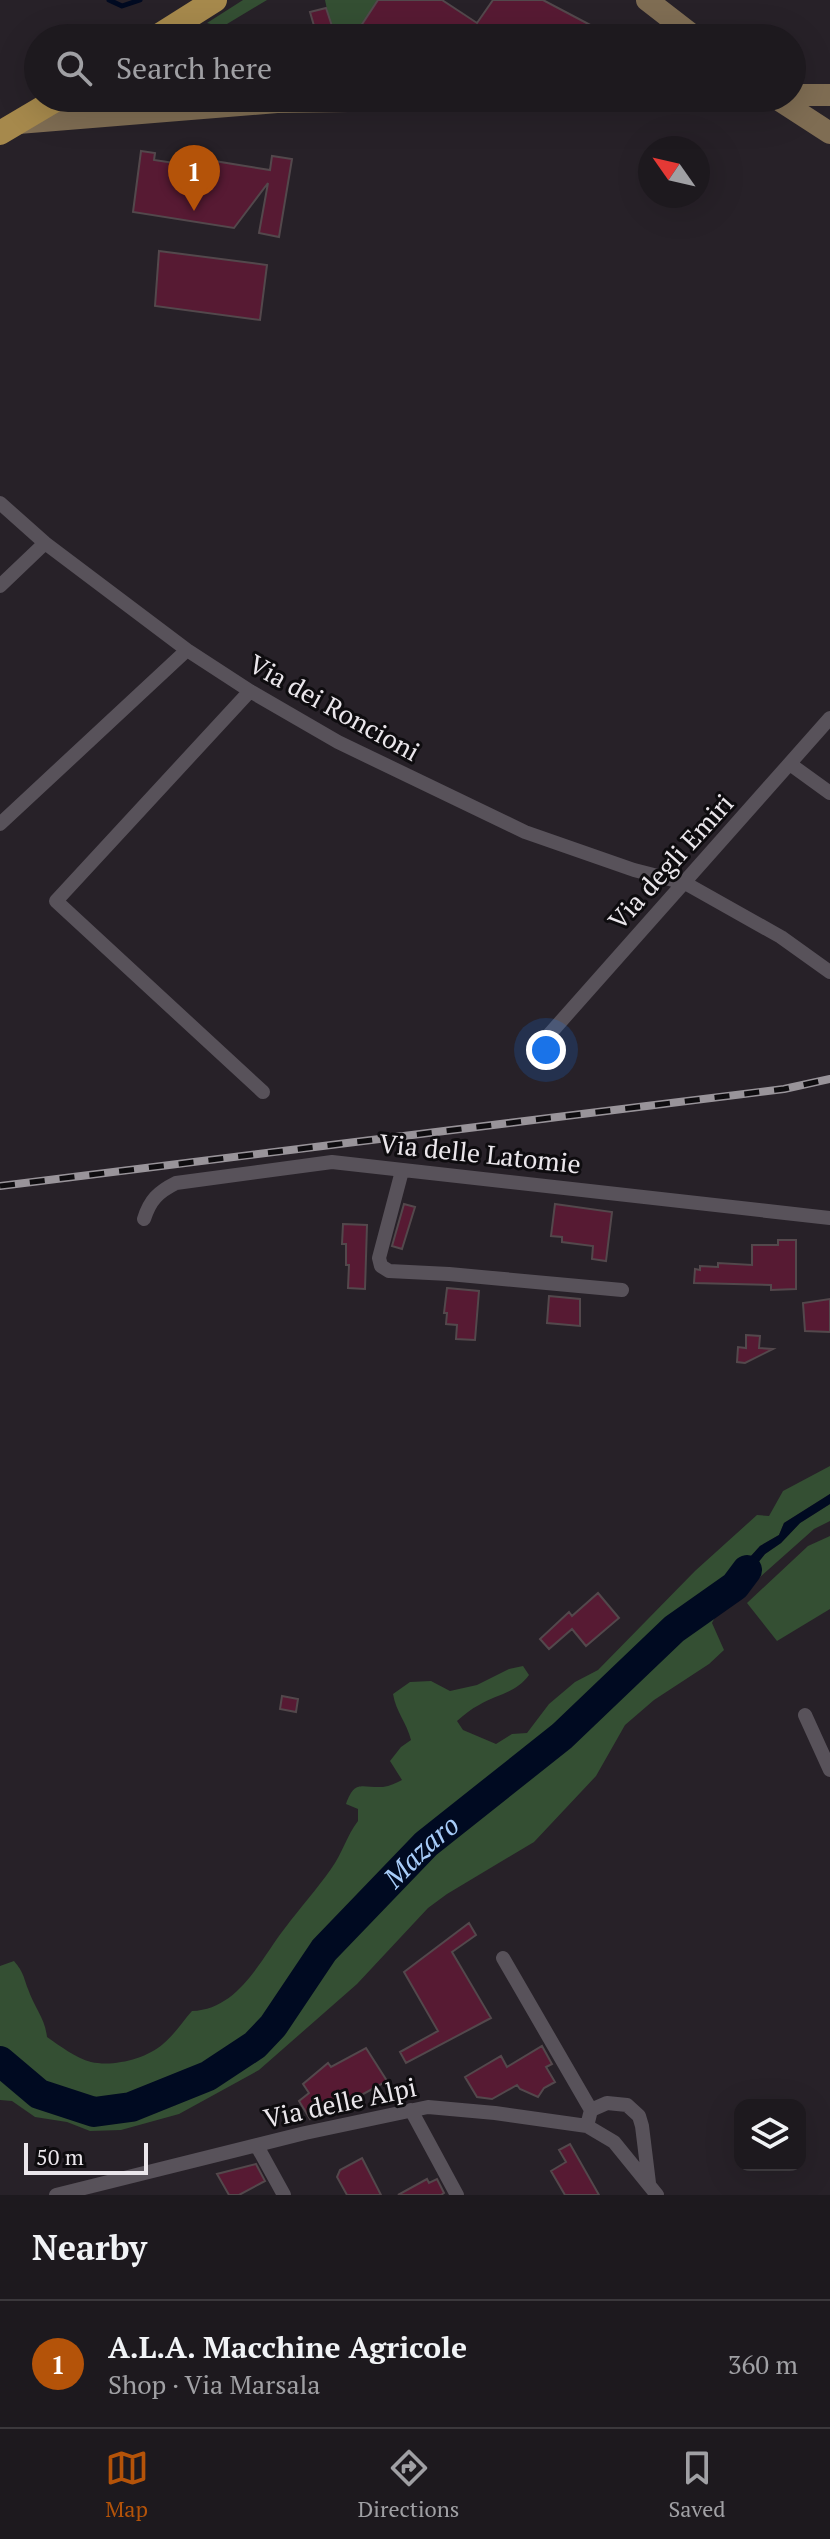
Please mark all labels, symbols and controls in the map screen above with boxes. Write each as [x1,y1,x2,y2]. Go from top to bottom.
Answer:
search box [24,24,806,112]
icon: search [52,46,96,90]
text: Search here [116,48,272,88]
north arrow [638,136,710,208]
pin: 1 [168,145,220,211]
street label: Via dei Roncioni [243,646,426,768]
street label: Via degli Emiri [600,786,740,936]
your location [526,1030,566,1070]
street label: Via delle Latomie [378,1126,583,1180]
water label: Mazaro [374,1806,466,1896]
street label: Via delle Alpi [260,2069,419,2135]
map controls [734,2099,806,2171]
button: layers [734,2099,806,2171]
scale bar [24,2139,148,2175]
text: 50 m [36,2142,84,2171]
text: Nearby [32,2225,147,2270]
text: A.L.A. Macchine Agricole [108,2327,467,2367]
text: 1 [51,2347,65,2381]
text: 360 m [728,2347,798,2381]
text: Shop · Via Marsala [108,2367,320,2401]
tab: Map [105,2446,149,2523]
tab: Directions [358,2446,459,2523]
tab: Saved [668,2446,725,2523]

